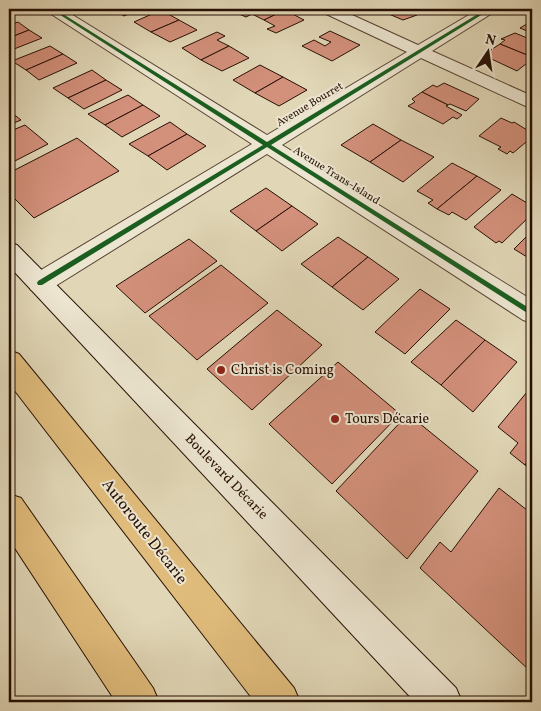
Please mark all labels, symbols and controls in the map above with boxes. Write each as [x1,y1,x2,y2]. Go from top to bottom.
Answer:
north arrow [464,28,514,78]
text: N [483,30,498,51]
street label: Avenue Bourret [274,79,346,131]
street label: Avenue Trans-Island [290,143,382,209]
place label: Christ is Coming [231,361,334,380]
marker: Christ is Coming [215,364,227,376]
place label: Tours Décarie [345,410,429,429]
marker: Tours Décarie [329,413,341,425]
street label: Boulevard Décarie [180,430,272,524]
street label: Autoroute Décarie [96,475,192,589]

